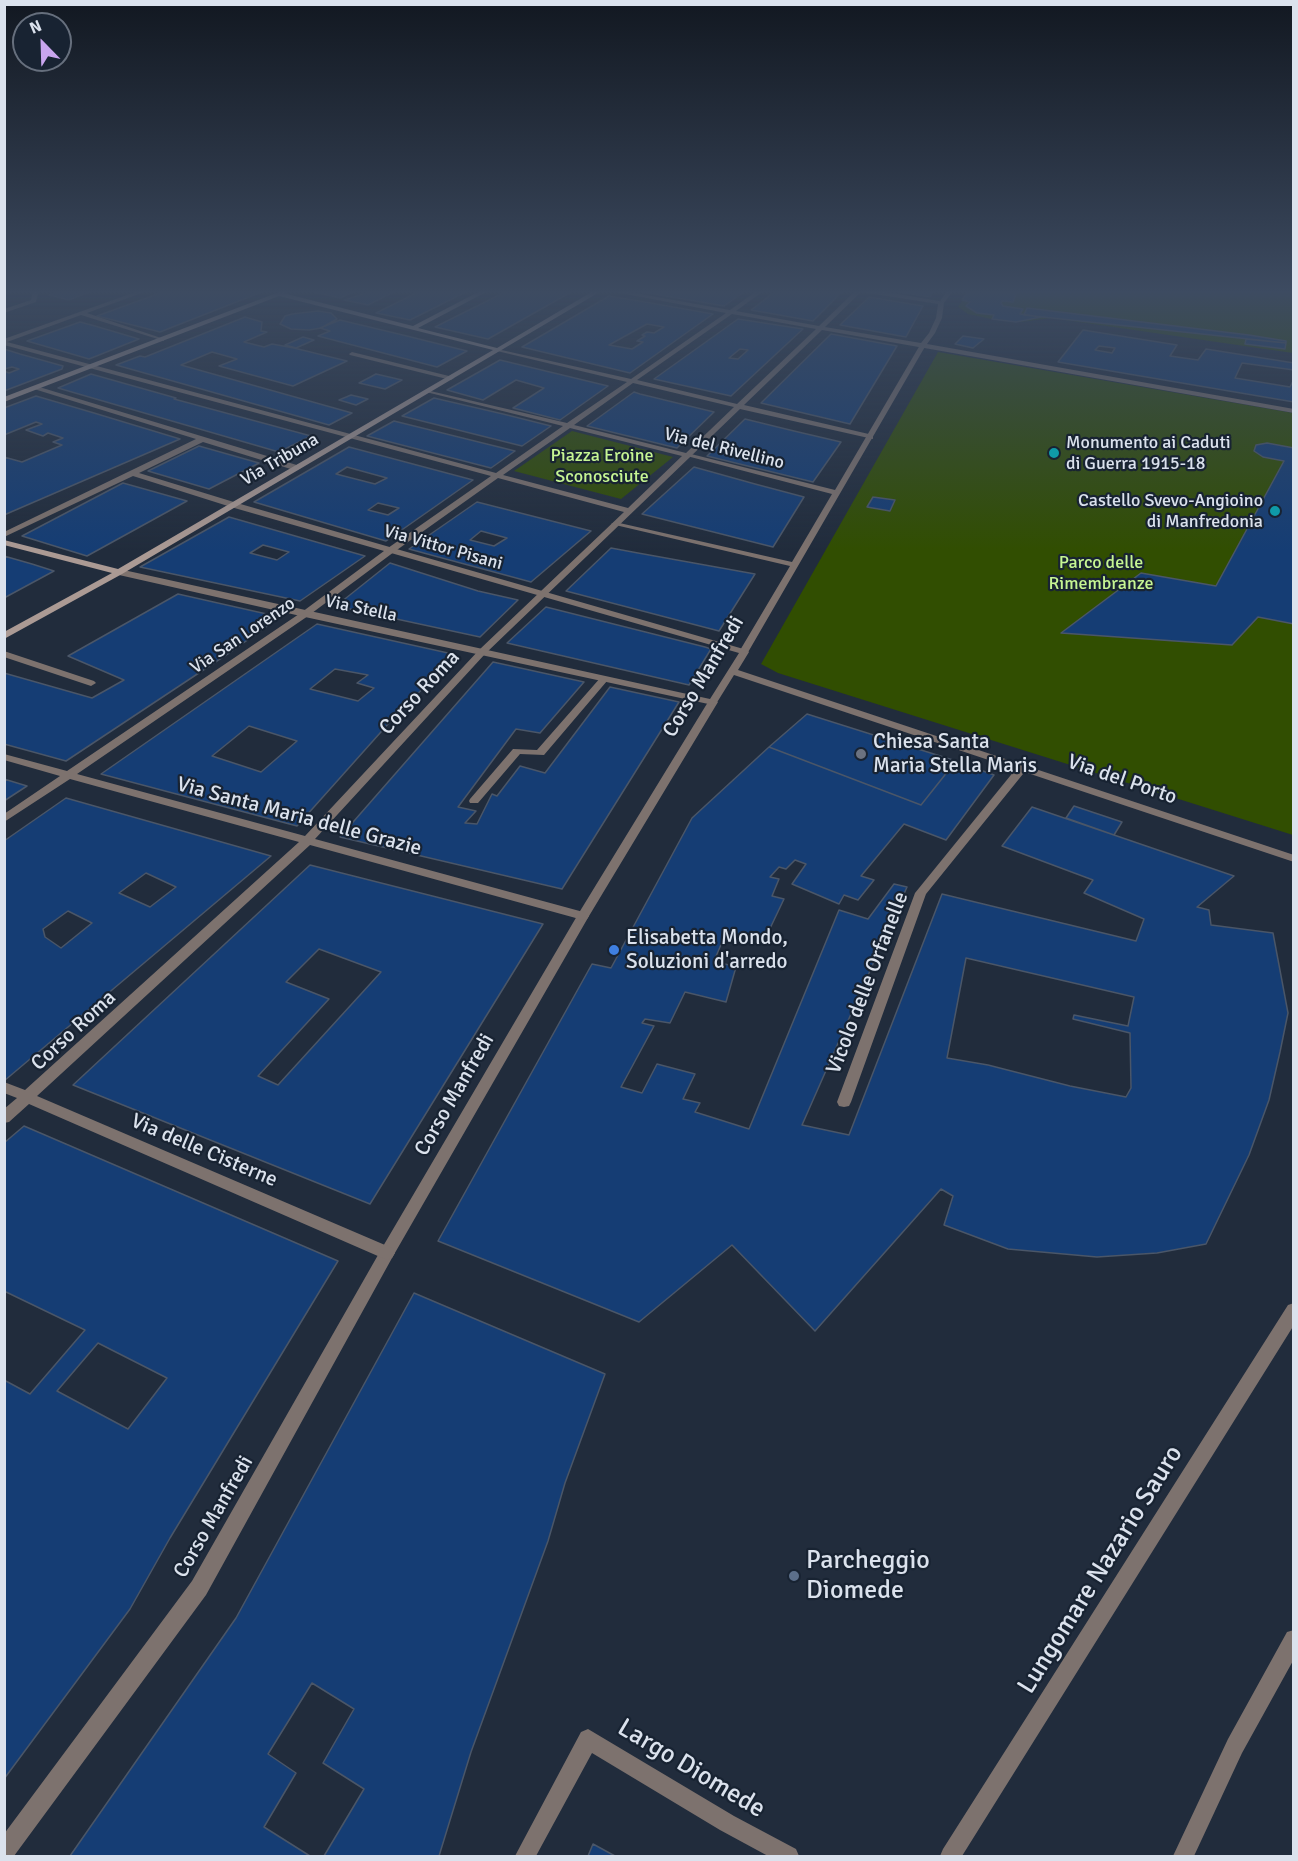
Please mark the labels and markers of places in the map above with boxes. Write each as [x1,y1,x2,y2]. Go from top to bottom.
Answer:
place label: Monumento ai Caduti di Guerra 1915-18 [1066,432,1231,474]
marker: Monumento ai Caduti di Guerra 1915-18 [1047,446,1061,460]
place label: Castello Svevo-Angioino di Manfredonia [1078,490,1263,532]
marker: Castello Svevo-Angioino di Manfredonia [1268,504,1282,518]
place label: Chiesa Santa Maria Stella Maris [873,729,1037,779]
marker: Chiesa Santa Maria Stella Maris [854,747,868,761]
place label: Elisabetta Mondo, Soluzioni d'arredo [626,925,788,975]
marker: Elisabetta Mondo, Soluzioni d'arredo [607,943,621,957]
place label: Parcheggio Diomede [806,1545,930,1606]
marker: Parcheggio Diomede [787,1569,801,1583]

